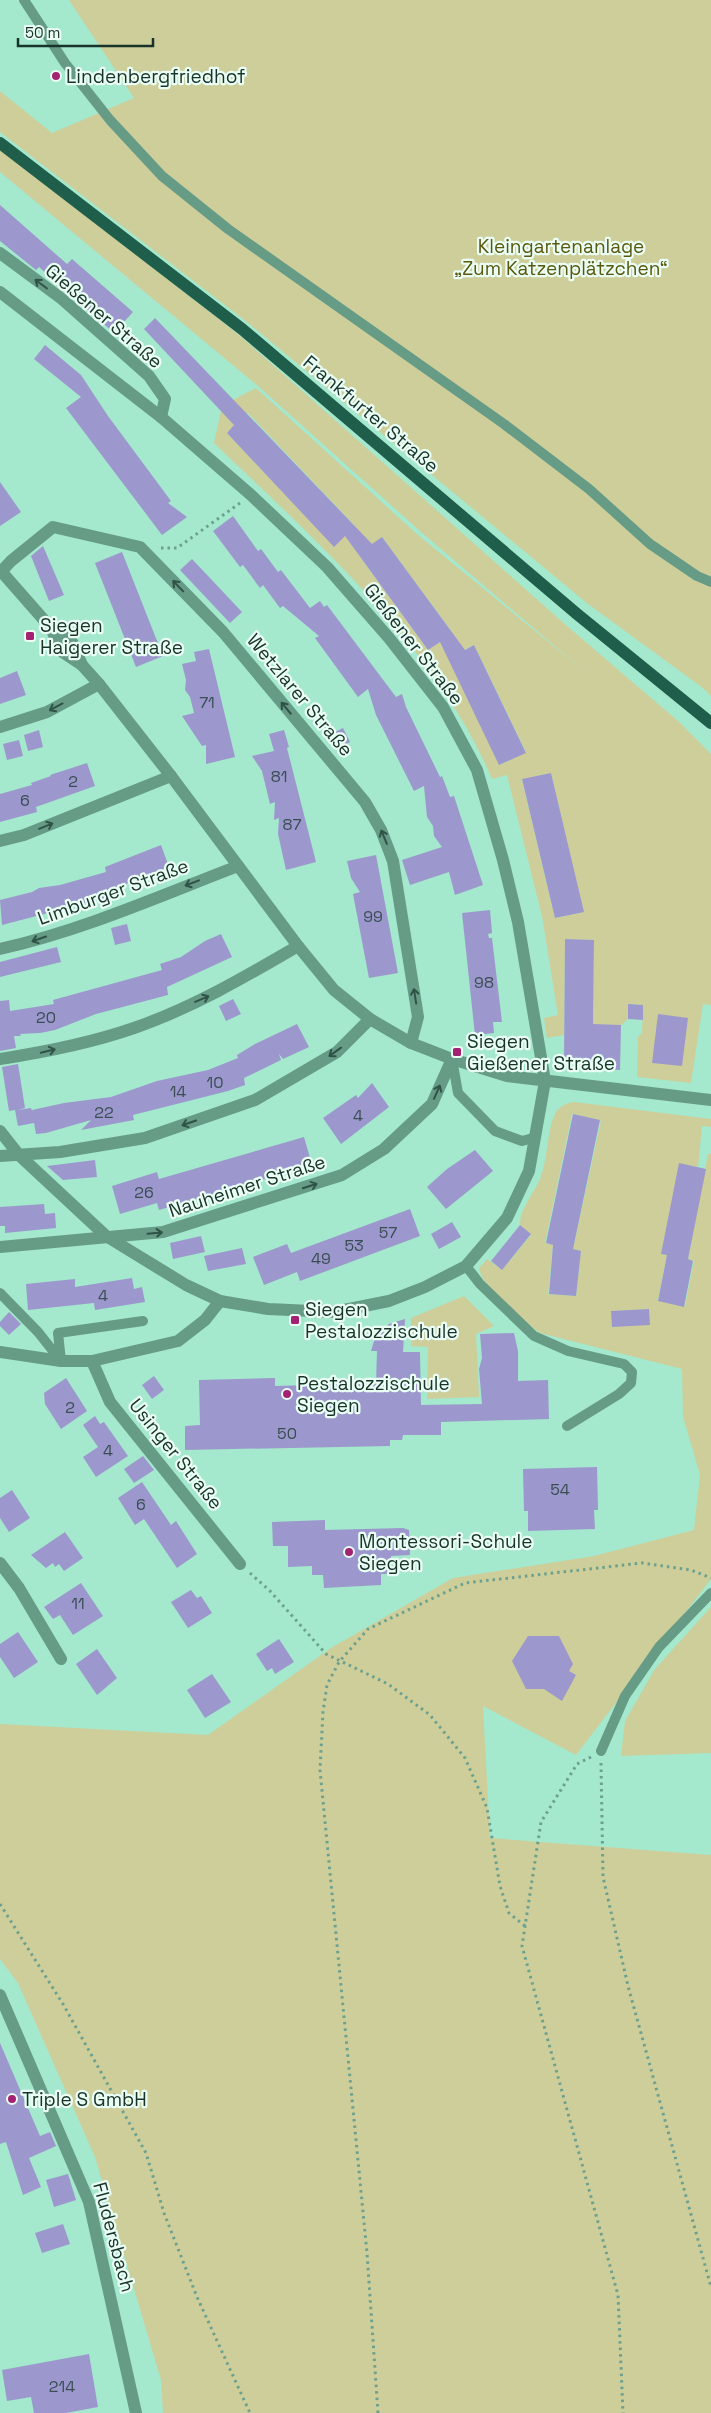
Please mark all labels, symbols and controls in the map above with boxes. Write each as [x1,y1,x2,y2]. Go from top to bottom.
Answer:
scale bar [18,15,152,47]
text: 50 m [25,23,60,42]
place label: Lindenbergfriedhof [66,64,245,89]
marker: Lindenbergfriedhof [50,70,62,82]
park label: Kleingartenanlage „Zum Katzenplätzchen“ [454,234,668,281]
street label: Gießener Straße [40,258,168,374]
one-way arrow [35,278,48,289]
street label: Frankfurter Straße [298,350,444,478]
street label: Gießener Straße [359,578,469,710]
one-way arrow [172,580,184,592]
place label: Siegen Haigerer Straße [40,613,183,660]
street label: Wetzlarer Straße [241,628,359,762]
marker: Siegen Haigerer Straße [24,630,36,642]
house number: 71 [199,692,215,713]
one-way arrow [280,701,291,714]
one-way arrow [49,702,64,712]
house number: 81 [271,766,287,787]
house number: 2 [68,771,78,792]
house number: 6 [20,790,30,811]
house number: 87 [283,814,301,835]
one-way arrow [38,821,53,830]
one-way arrow [378,830,388,845]
street label: Limburger Straße [34,853,192,931]
one-way arrow [185,879,200,889]
house number: 99 [363,906,383,927]
one-way arrow [32,934,48,944]
house number: 98 [474,972,494,993]
one-way arrow [409,988,419,1004]
one-way arrow [194,993,209,1002]
house number: 20 [36,1007,56,1028]
place label: Siegen Gießener Straße [467,1029,615,1076]
one-way arrow [40,1045,56,1055]
marker: Siegen Gießener Straße [451,1046,463,1058]
one-way arrow [328,1047,342,1057]
house number: 10 [207,1072,223,1093]
house number: 14 [170,1081,186,1102]
one-way arrow [433,1085,443,1100]
house number: 22 [94,1102,114,1123]
house number: 4 [353,1105,363,1126]
one-way arrow [182,1118,198,1128]
street label: Nauheimer Straße [165,1149,329,1223]
one-way arrow [302,1180,318,1190]
house number: 26 [134,1182,154,1203]
house number: 57 [379,1222,397,1243]
one-way arrow [146,1228,162,1237]
house number: 53 [344,1235,364,1256]
house number: 49 [311,1248,331,1269]
house number: 4 [98,1285,108,1306]
place label: Siegen Pestalozzischule [305,1297,458,1344]
marker: Siegen Pestalozzischule [289,1314,301,1326]
place label: Pestalozzischule Siegen [297,1371,450,1418]
marker: Pestalozzischule Siegen [281,1388,293,1400]
street label: Usinger Straße [124,1393,228,1515]
house number: 2 [65,1397,75,1418]
house number: 50 [277,1423,297,1444]
house number: 4 [103,1440,113,1461]
house number: 54 [550,1479,570,1500]
house number: 6 [136,1494,146,1515]
place label: Montessori-Schule Siegen [359,1529,532,1576]
marker: Montessori-Schule Siegen [343,1546,355,1558]
house number: 11 [71,1593,85,1614]
place label: Triple S GmbH [22,2087,147,2112]
marker: Triple S GmbH [6,2093,18,2105]
street label: Fludersbach [87,2179,141,2295]
house number: 214 [49,2376,75,2397]

